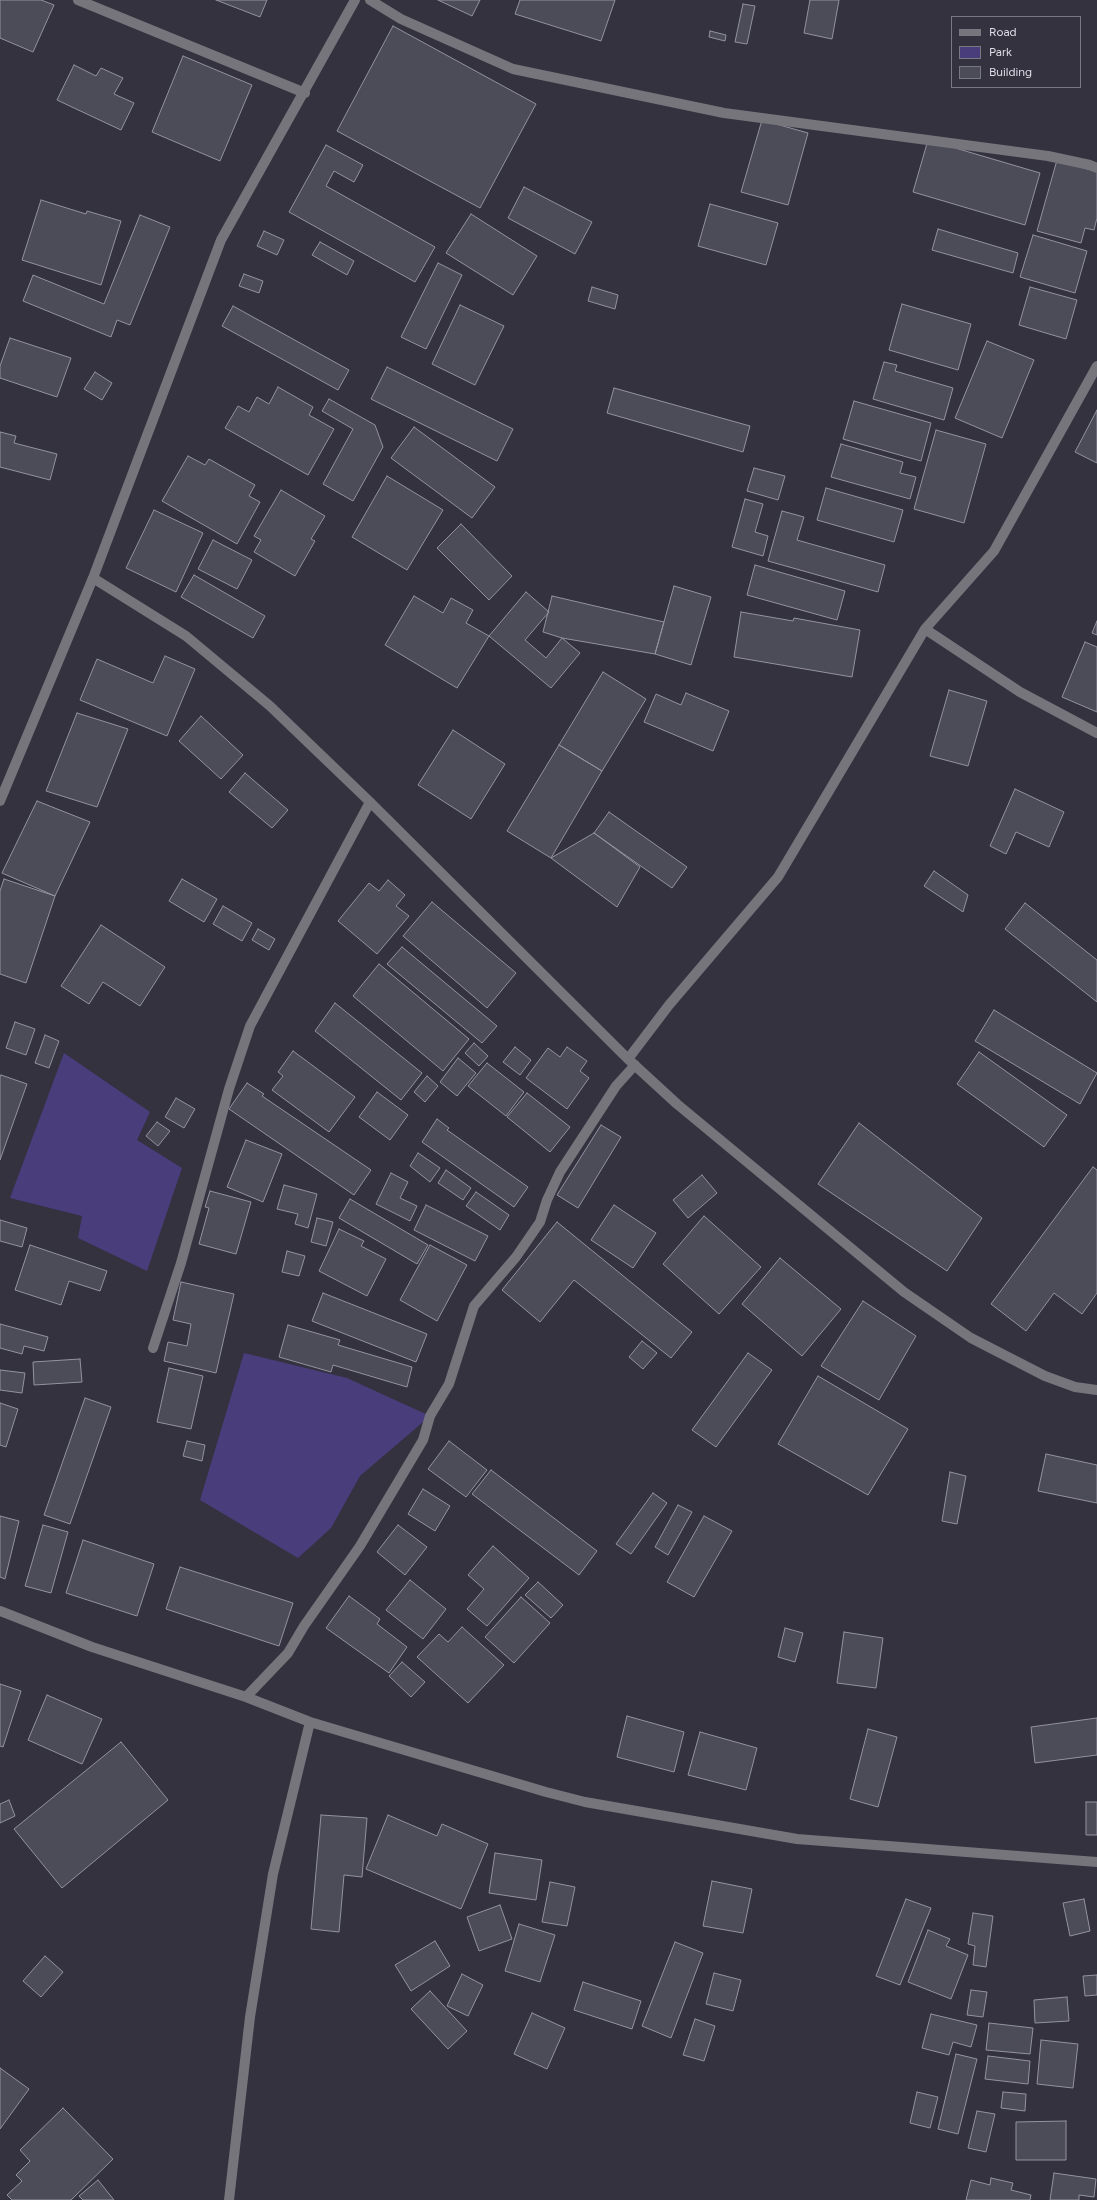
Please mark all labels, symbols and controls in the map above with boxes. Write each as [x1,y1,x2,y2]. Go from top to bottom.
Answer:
legend [951,16,1081,88]
text: Road [989,25,1017,39]
text: Park [989,45,1012,59]
text: Building [989,65,1032,79]

